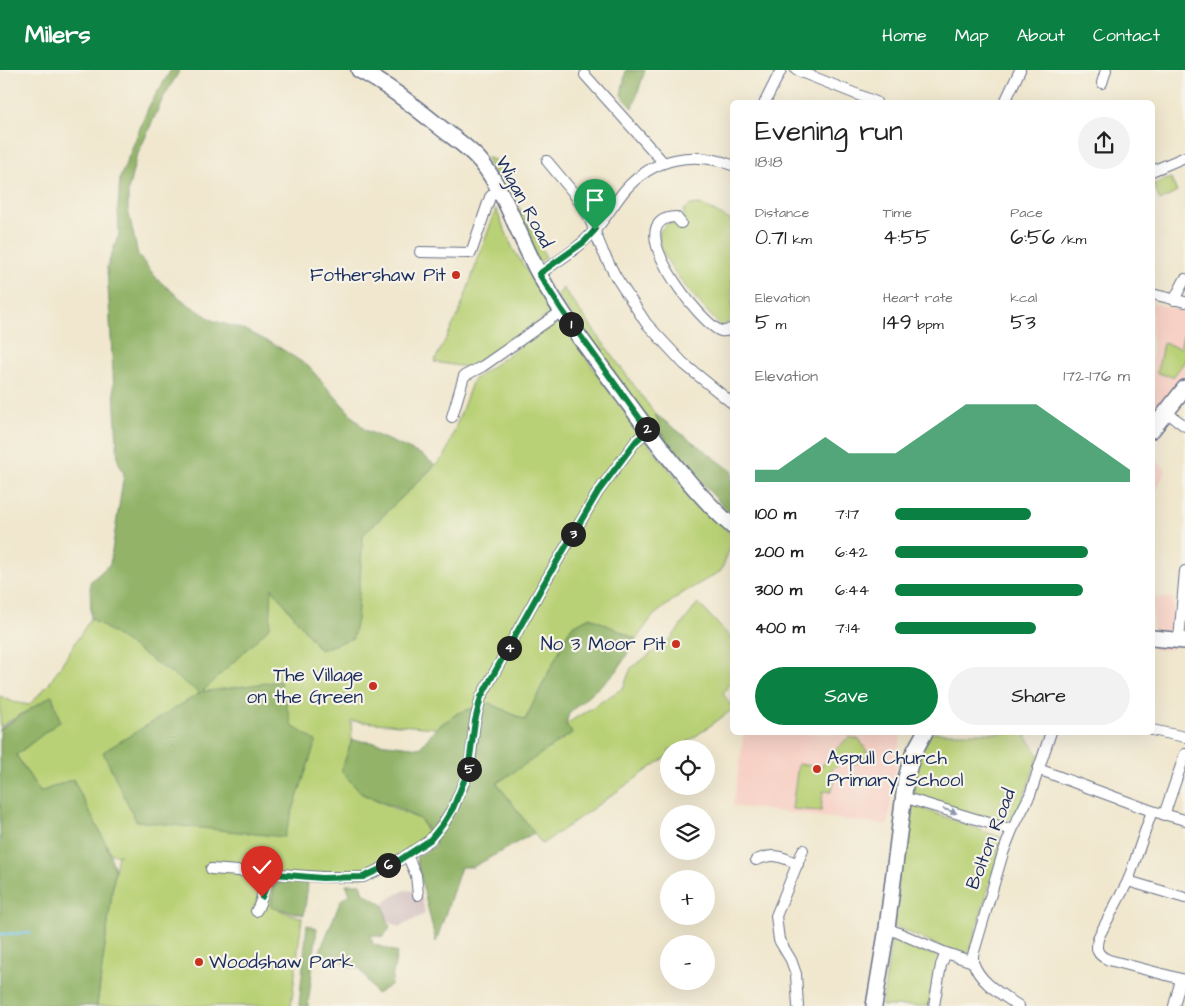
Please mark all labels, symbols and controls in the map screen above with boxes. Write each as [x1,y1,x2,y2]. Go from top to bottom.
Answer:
text: Milers [25,18,91,52]
text: Home [882,23,927,48]
text: Map [955,23,989,48]
text: About [1017,23,1065,48]
text: Contact [1093,23,1160,48]
text: Evening run [755,112,903,151]
button: share [1078,117,1130,169]
street label: Wigan Road [487,151,560,254]
text: 18:18 [755,151,783,173]
pin [574,179,616,230]
icon: arrive [581,186,609,214]
text: Distance [755,203,809,223]
text: Time [883,203,912,223]
text: Pace [1010,203,1043,223]
text: 0.71 [755,223,787,252]
text: 4:55 [883,223,930,252]
text: 6:56 [1010,223,1055,252]
text: km [787,230,812,250]
text: /km [1055,230,1087,250]
place label: Fothershaw Pit [310,262,446,289]
marker: Fothershaw Pit [450,269,462,281]
text: Elevation [755,288,810,308]
text: Heart rate [883,288,953,308]
text: kcal [1010,288,1037,308]
text: 5 [755,308,770,337]
text: 149 [883,308,912,337]
text: 53 [1010,308,1036,337]
pin: 1 [558,312,584,336]
text: 1 [571,314,572,334]
text: m [770,315,786,335]
text: bpm [912,315,944,335]
text: Elevation [755,365,818,387]
text: 172–176 m [1063,365,1130,387]
pin: 2 [634,416,660,442]
text: 2 [643,419,652,439]
text: 100 m [755,503,796,525]
text: 7:17 [835,503,859,525]
pin: 3 [560,522,586,546]
text: 3 [570,524,577,544]
text: 200 m [755,541,803,563]
text: 6:42 [835,541,868,563]
text: 300 m [755,579,802,601]
text: 6:44 [835,579,869,601]
text: 400 m [755,617,805,639]
text: 7:14 [835,617,860,639]
place label: No 3 Moor Pit [541,631,666,658]
pin: 4 [496,636,522,660]
text: 4 [505,638,514,658]
marker: No 3 Moor Pit [670,638,682,650]
place label: The Village on the Green [247,662,363,711]
button: Save [755,667,938,725]
button: Share [948,667,1130,725]
marker: The Village on the Green [367,680,379,692]
map controls [660,740,715,990]
button: locate [660,740,715,795]
place label: Aspull Church Primary School [827,745,963,795]
pin: 5 [456,756,482,782]
text: 5 [465,759,474,779]
marker: Aspull Church Primary School [811,763,823,775]
street label: Bolton Road [959,784,1023,893]
button: layers [660,805,715,860]
one-way arrow [942,808,957,815]
pin [241,846,283,897]
pin: 6 [376,852,400,878]
icon: check [248,853,276,881]
text: 6 [384,855,393,875]
button: + [660,870,715,925]
button: − [660,935,715,990]
place label: Woodshaw Park [209,949,354,976]
marker: Woodshaw Park [193,956,205,968]

